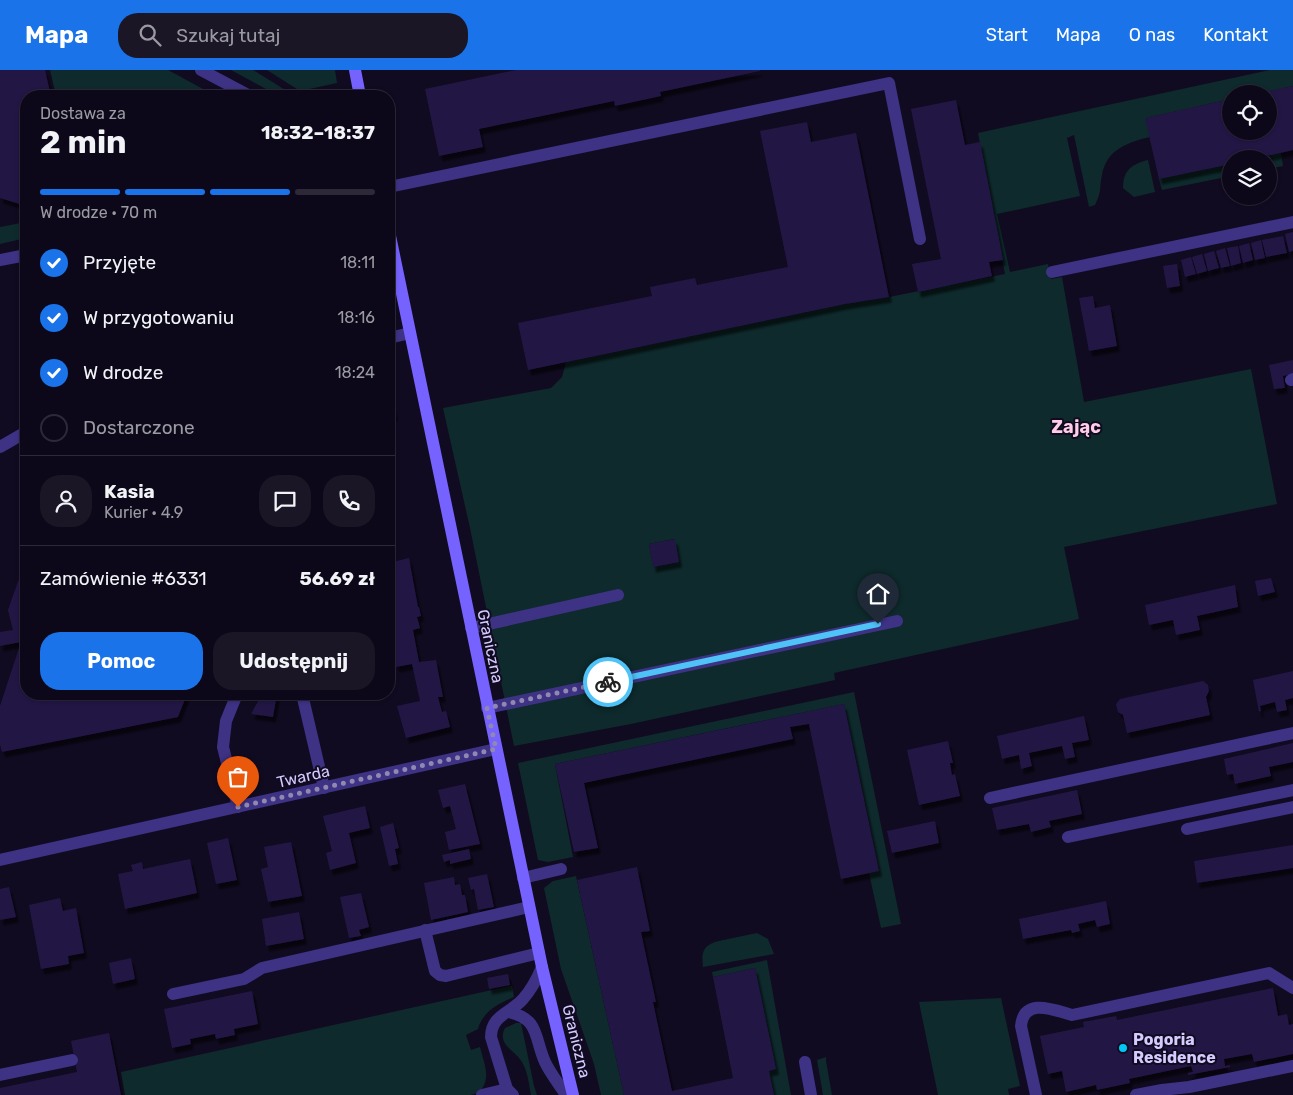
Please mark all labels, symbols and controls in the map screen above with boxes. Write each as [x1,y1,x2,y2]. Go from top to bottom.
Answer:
search box [118,13,468,58]
text: Mapa [25,21,88,49]
icon: search [136,21,164,49]
text: Szukaj tutaj [176,24,280,47]
text: Start [986,24,1028,46]
text: Mapa [1056,24,1101,46]
text: O nas [1129,24,1175,46]
text: Kontakt [1203,24,1268,46]
map controls [1222,85,1277,205]
button: locate [1222,85,1277,140]
text: Dostawa za [40,104,126,123]
text: 18:32–18:37 [261,121,375,144]
text: 2 min [40,123,127,161]
button: layers [1222,150,1277,205]
text: W drodze · 70 m [40,203,157,222]
icon: check [40,249,68,277]
text: Przyjęte [83,251,156,274]
text: 18:11 [340,253,375,272]
icon: check [40,304,68,332]
text: W przygotowaniu [83,306,234,329]
text: 18:16 [337,308,375,327]
icon: check [40,359,68,387]
text: W drodze [83,361,163,384]
text: 18:24 [335,363,375,382]
text: Dostarczone [83,416,195,439]
district label: Zając [1051,416,1101,438]
button: person [40,475,92,527]
button: chat [259,475,311,527]
button: phone [323,475,375,527]
text: Kasia [104,480,155,503]
text: Kurier · 4.9 [104,503,183,522]
text: Zamówienie #6331 [40,567,207,590]
text: 56.69 zł [299,567,375,590]
pin [857,573,899,624]
icon: home [864,580,892,608]
street label: Graniczna [473,608,508,685]
button: Pomoc [40,632,203,690]
button: Udostępnij [213,632,375,690]
courier [583,657,633,707]
icon: bike [594,668,622,696]
pin [217,756,259,807]
street label: Twarda [275,761,331,792]
icon: bag [224,763,252,791]
street label: Graniczna [558,1003,595,1080]
place label: Pogoria Residence [1133,1030,1216,1067]
marker: Pogoria Residence [1117,1042,1129,1054]

